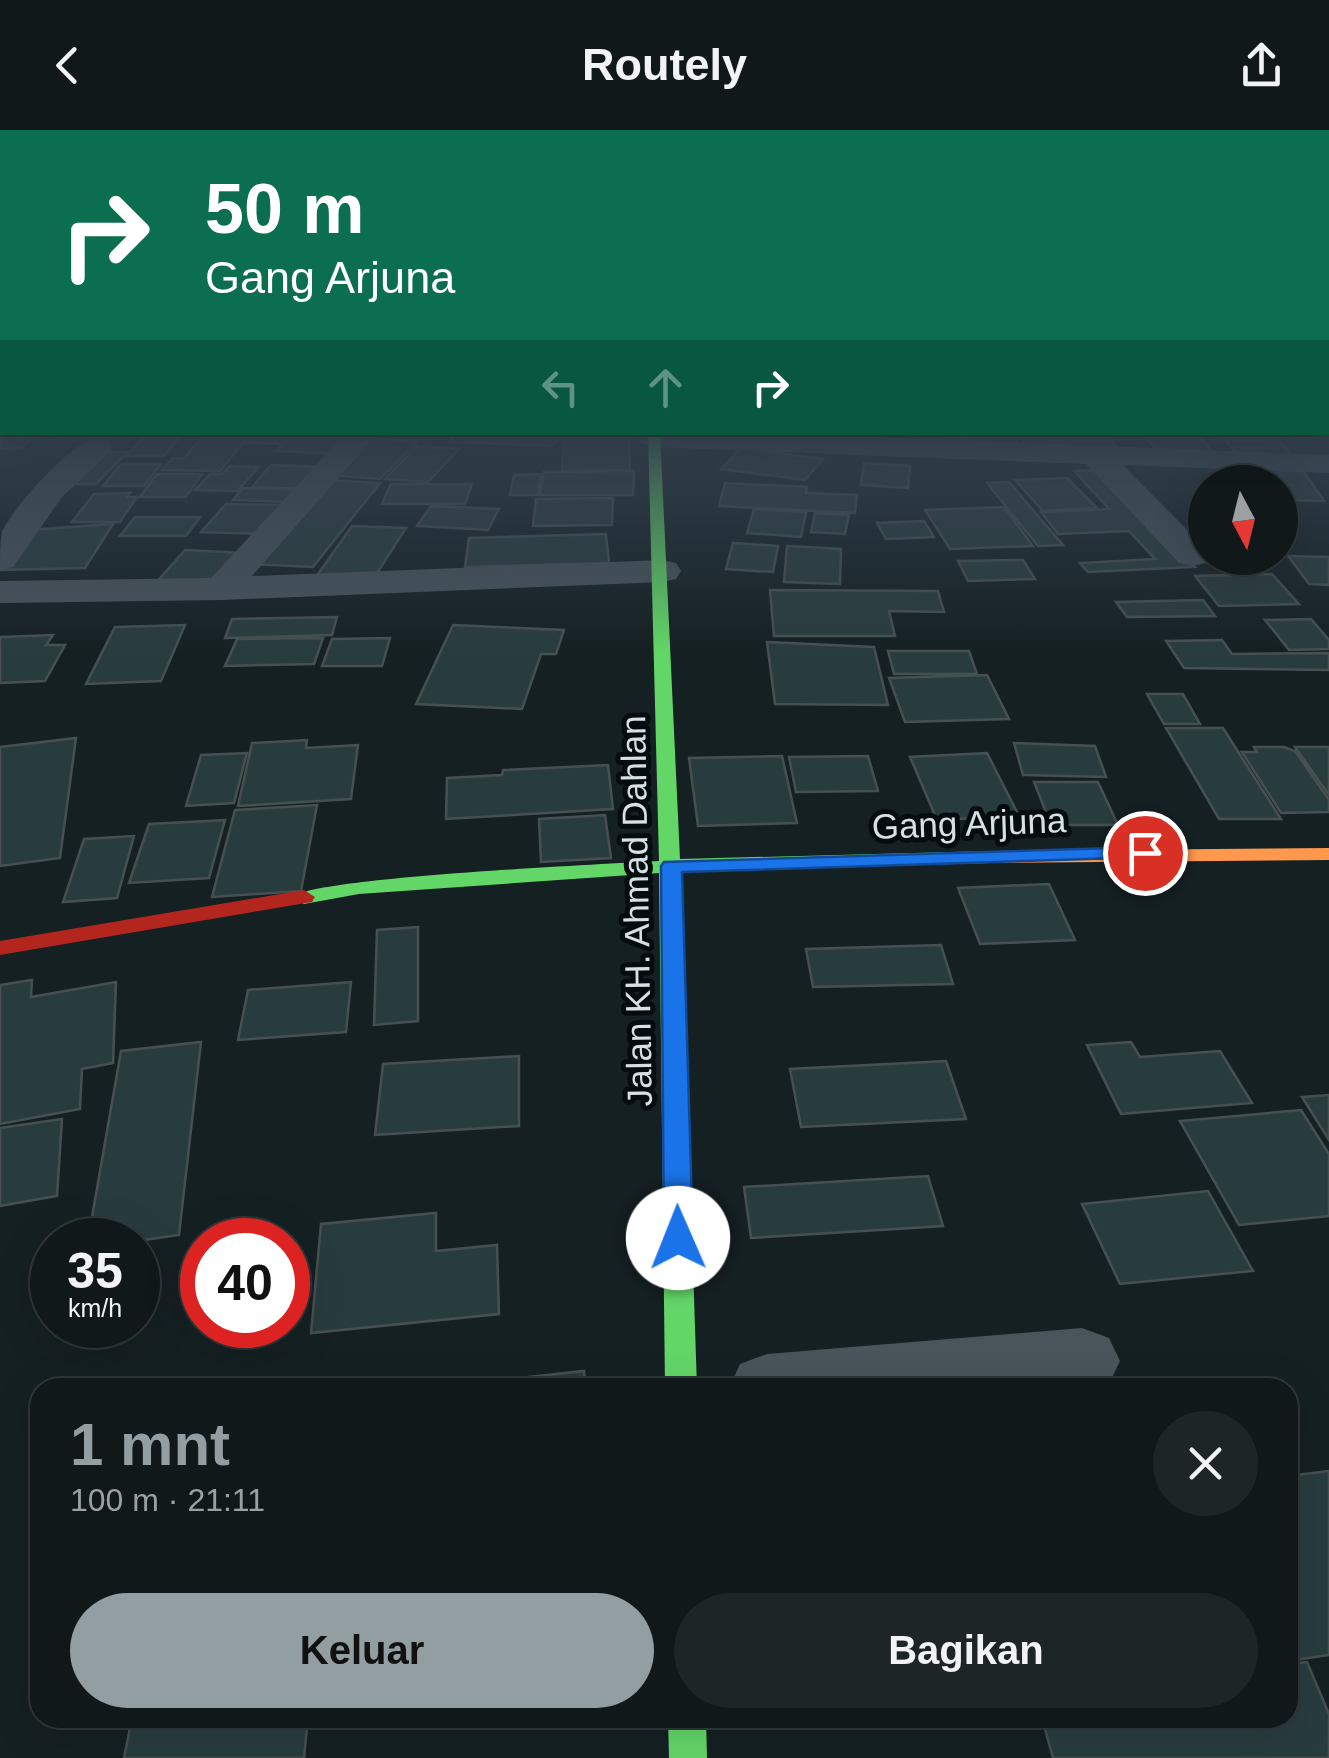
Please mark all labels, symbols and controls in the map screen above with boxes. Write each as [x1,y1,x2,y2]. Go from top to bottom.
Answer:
icon: back [40,38,95,93]
icon: share [1234,38,1289,93]
text: Routely [582,39,747,90]
icon: right [40,170,170,300]
text: 50 m [205,170,365,248]
text: Gang Arjuna [205,252,455,303]
icon: left [533,360,588,415]
icon: ahead [638,360,693,415]
icon: right [743,360,798,415]
north arrow [1188,465,1298,575]
map controls [1188,465,1298,575]
street label: Jalan KH. Ahmad Dahlan [613,715,659,1107]
street label: Gang Arjuna [871,800,1067,846]
pin [1103,811,1188,896]
icon: arrive [1118,826,1173,881]
position arrow [626,1186,730,1290]
speed limit sign: 40 [180,1218,310,1348]
text: 35 [67,1243,123,1299]
text: km/h [68,1294,122,1322]
text: 1 mnt [70,1411,230,1478]
button: close [1153,1411,1258,1516]
text: 100 m · 21:11 [70,1482,265,1518]
button: Keluar [70,1593,654,1708]
button: Bagikan [674,1593,1258,1708]

